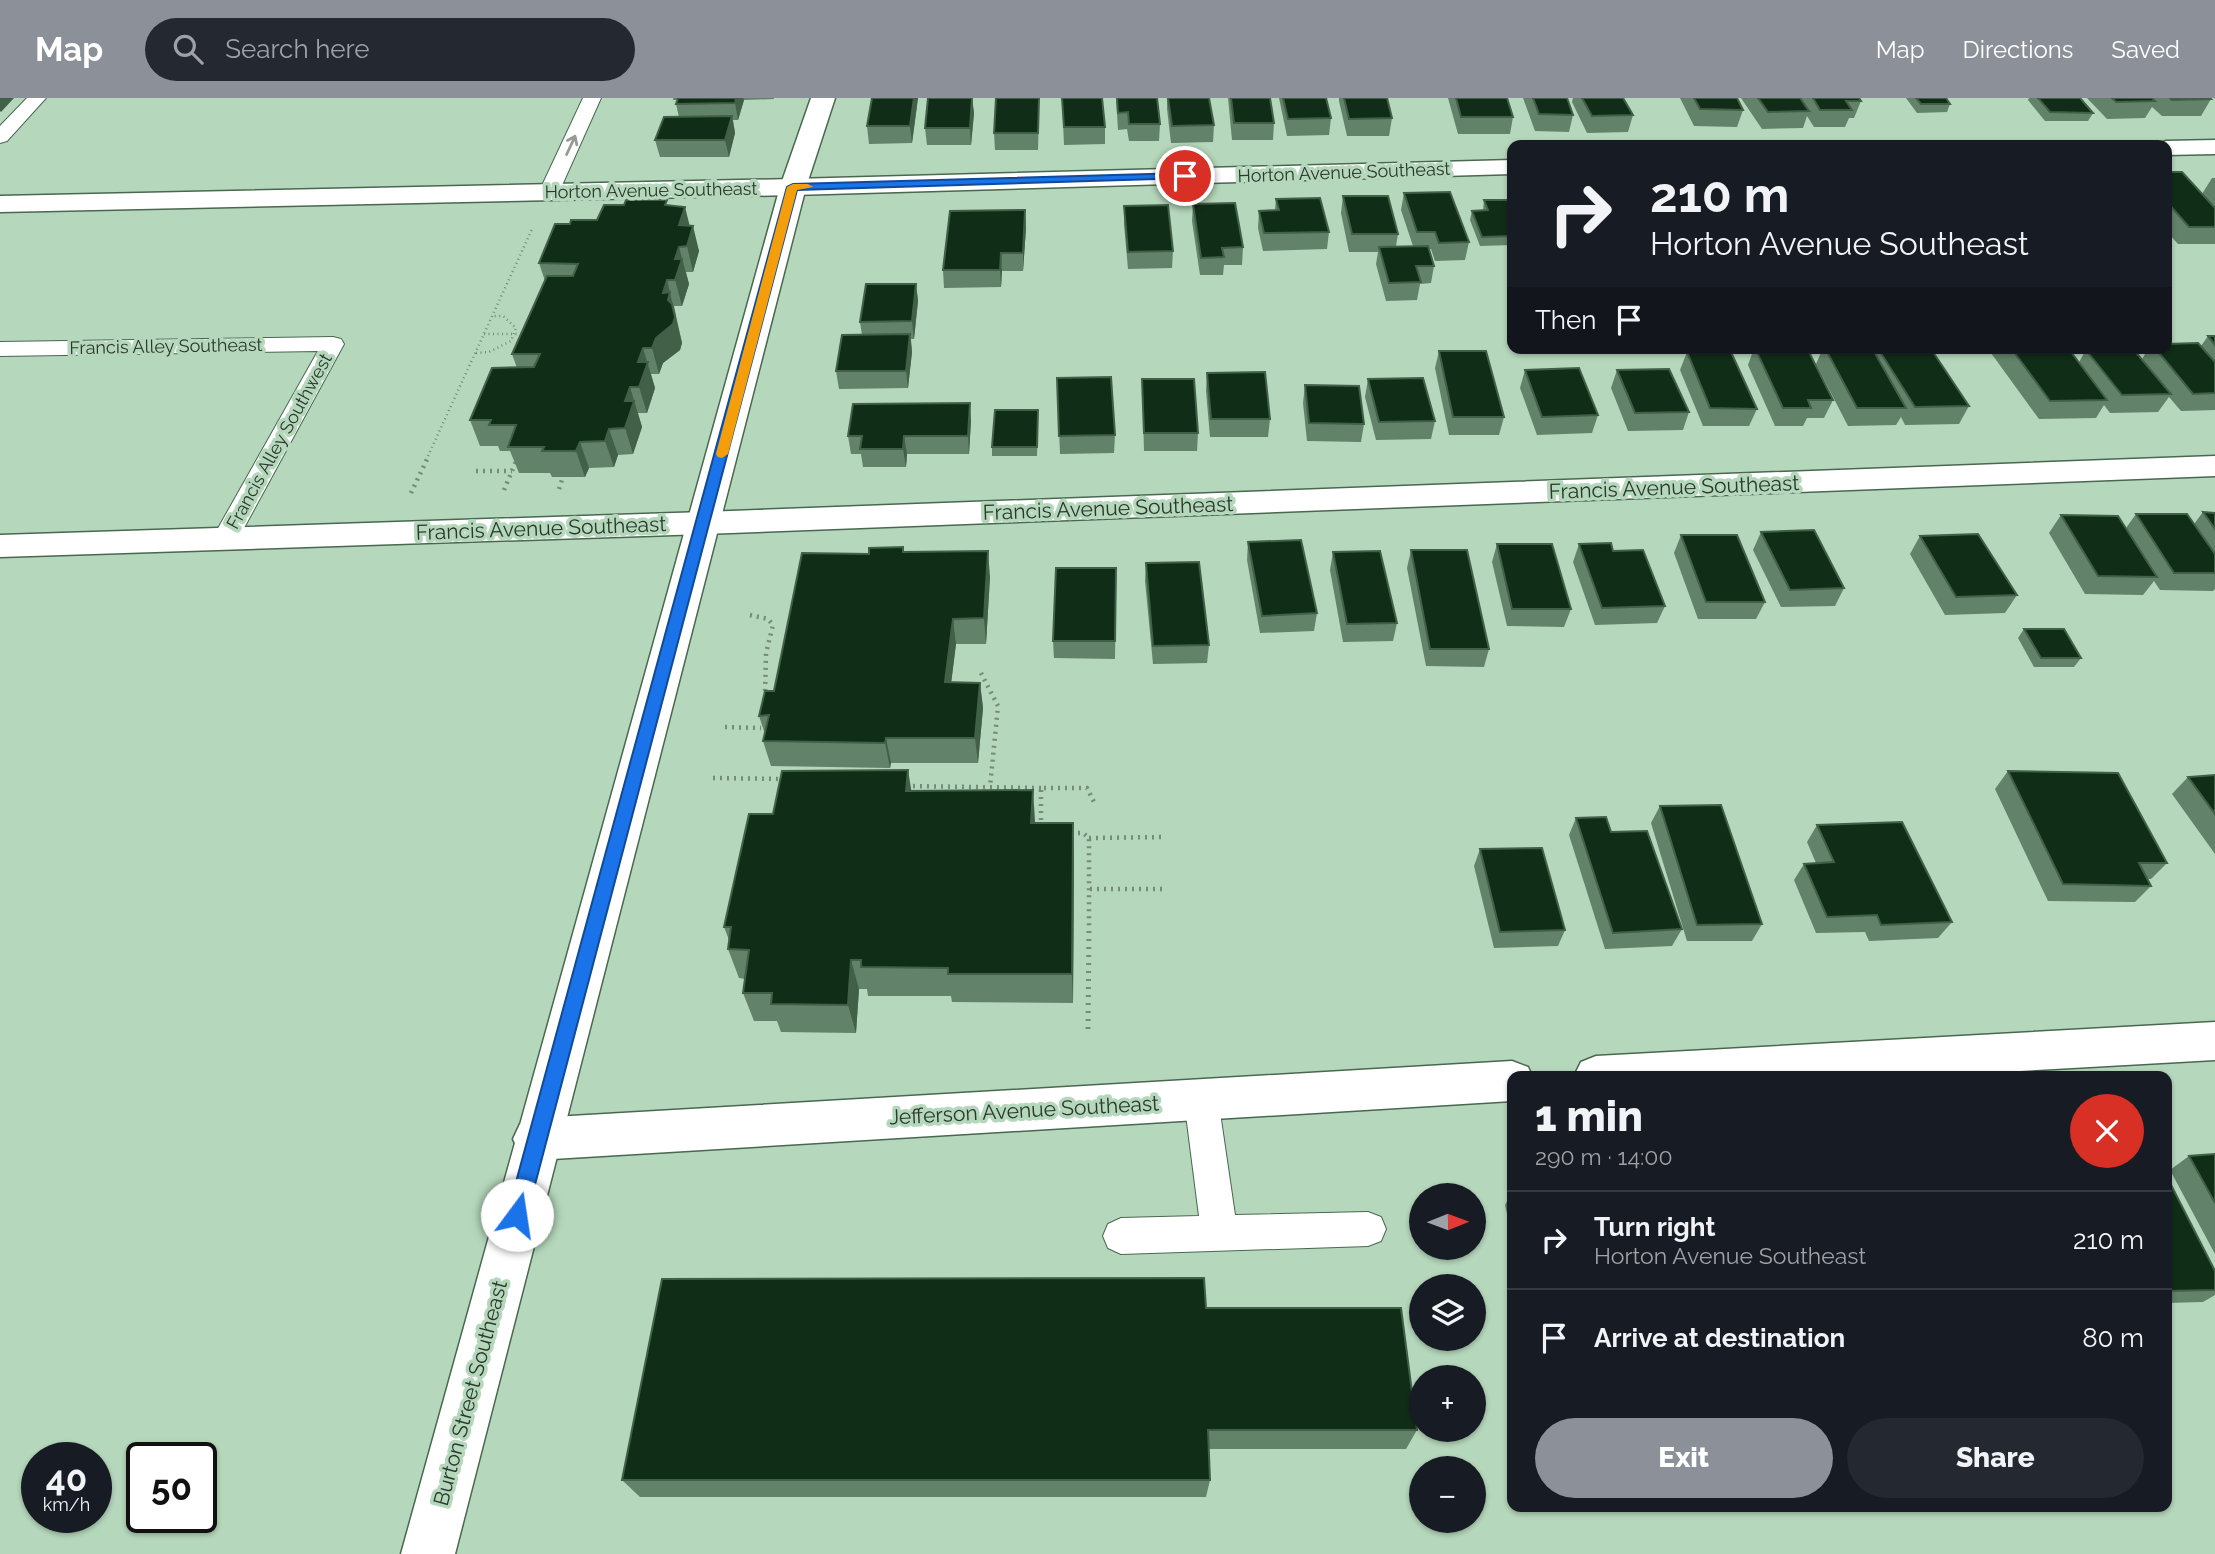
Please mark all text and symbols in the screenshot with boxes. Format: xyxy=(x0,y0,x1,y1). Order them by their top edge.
search box xyxy=(145,18,635,81)
text: Map xyxy=(35,30,103,69)
icon: search xyxy=(169,30,207,68)
text: Search here xyxy=(225,34,370,64)
text: Map xyxy=(1876,35,1925,64)
text: Directions xyxy=(1963,35,2073,64)
text: Saved xyxy=(2111,35,2180,64)
one-way arrow xyxy=(565,135,578,156)
pin xyxy=(1155,146,1215,206)
icon: arrive xyxy=(1166,157,1204,195)
street label: Horton Avenue Southeast xyxy=(1237,158,1451,186)
text: 210 m xyxy=(1650,166,1789,223)
icon: right xyxy=(1535,168,1626,259)
street label: Horton Avenue Southeast xyxy=(544,178,758,202)
text: Horton Avenue Southeast xyxy=(1650,225,2029,262)
icon: arrive xyxy=(1610,301,1648,339)
text: Then xyxy=(1535,305,1596,335)
street label: Francis Alley Southeast xyxy=(69,334,263,358)
street label: Francis Alley Southwest xyxy=(222,350,336,532)
street label: Francis Avenue Southeast xyxy=(1548,470,1800,504)
street label: Francis Avenue Southeast xyxy=(982,491,1234,525)
street label: Francis Avenue Southeast xyxy=(415,511,667,545)
street label: Jefferson Avenue Southeast xyxy=(888,1090,1160,1130)
text: 1 min xyxy=(1535,1092,1643,1141)
button: close xyxy=(2070,1094,2144,1168)
text: 290 m · 14:00 xyxy=(1535,1143,1673,1170)
position arrow xyxy=(480,1178,554,1252)
north arrow xyxy=(1409,1183,1486,1260)
map controls xyxy=(1409,1183,1486,1533)
text: Turn right xyxy=(1594,1212,1715,1242)
icon: right xyxy=(1535,1221,1573,1259)
text: 210 m xyxy=(2073,1225,2144,1255)
text: Horton Avenue Southeast xyxy=(1594,1242,1866,1269)
button: layers xyxy=(1409,1274,1486,1351)
street label: Burton Street Southeast xyxy=(428,1278,512,1508)
icon: arrive xyxy=(1535,1319,1573,1357)
text: Arrive at destination xyxy=(1594,1323,1845,1353)
text: 80 m xyxy=(2082,1323,2144,1353)
button: + xyxy=(1409,1365,1486,1442)
button: Exit xyxy=(1535,1418,1833,1498)
button: Share xyxy=(1847,1418,2144,1498)
speed limit sign: 50 xyxy=(126,1442,217,1533)
button: − xyxy=(1409,1456,1486,1533)
text: 40 xyxy=(46,1458,87,1499)
text: km/h xyxy=(43,1494,90,1515)

